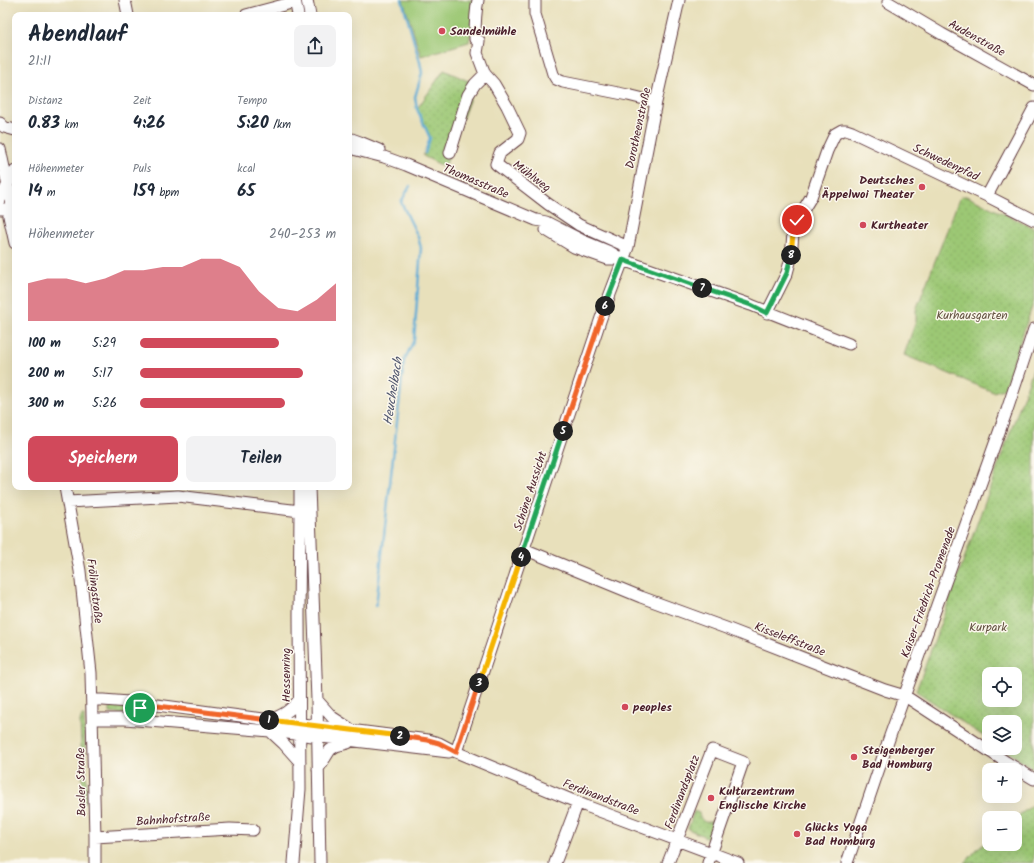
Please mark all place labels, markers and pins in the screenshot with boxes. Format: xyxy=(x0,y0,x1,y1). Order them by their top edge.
place label: Sandelmühle xyxy=(450,22,516,41)
marker: Sandelmühle xyxy=(437,26,447,36)
place label: Deutsches Äppelwoi Theater xyxy=(822,171,915,204)
marker: Deutsches Äppelwoi Theater xyxy=(917,182,927,192)
pin xyxy=(780,203,814,237)
place label: Kurtheater xyxy=(871,216,929,235)
marker: Kurtheater xyxy=(858,220,868,230)
pin: 8 xyxy=(781,245,801,265)
pin: 7 xyxy=(692,278,712,298)
pin: 6 xyxy=(595,296,615,316)
pin: 5 xyxy=(553,421,573,441)
pin: 4 xyxy=(511,547,531,567)
pin: 3 xyxy=(469,673,489,693)
pin xyxy=(123,691,157,725)
place label: peoples xyxy=(632,698,672,717)
marker: peoples xyxy=(620,702,630,712)
pin: 1 xyxy=(259,710,279,730)
pin: 2 xyxy=(390,726,410,746)
place label: Steigenberger Bad Homburg xyxy=(862,741,935,774)
marker: Steigenberger Bad Homburg xyxy=(849,752,859,762)
place label: Kulturzentrum Englische Kirche xyxy=(719,782,806,815)
marker: Kulturzentrum Englische Kirche xyxy=(706,793,716,803)
place label: Glücks Yoga Bad Homburg xyxy=(805,818,876,851)
marker: Glücks Yoga Bad Homburg xyxy=(792,829,802,839)

